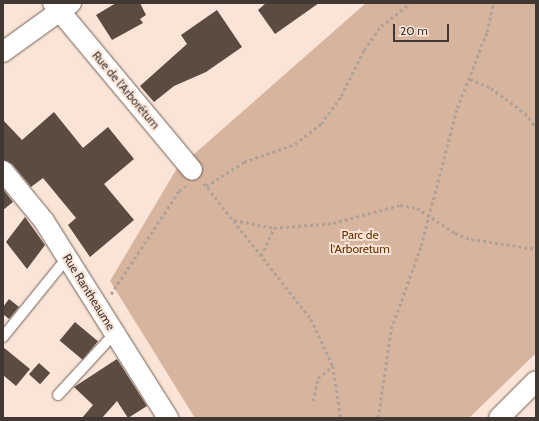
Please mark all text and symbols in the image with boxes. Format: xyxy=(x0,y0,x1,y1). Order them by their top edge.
scale bar xyxy=(395,16,451,42)
text: 20 m xyxy=(400,23,428,38)
street label: Rue de l'Arborétum xyxy=(89,48,163,132)
park label: Parc de l'Arboretum xyxy=(330,228,390,256)
street label: Rue Rantheaume xyxy=(60,251,118,333)

